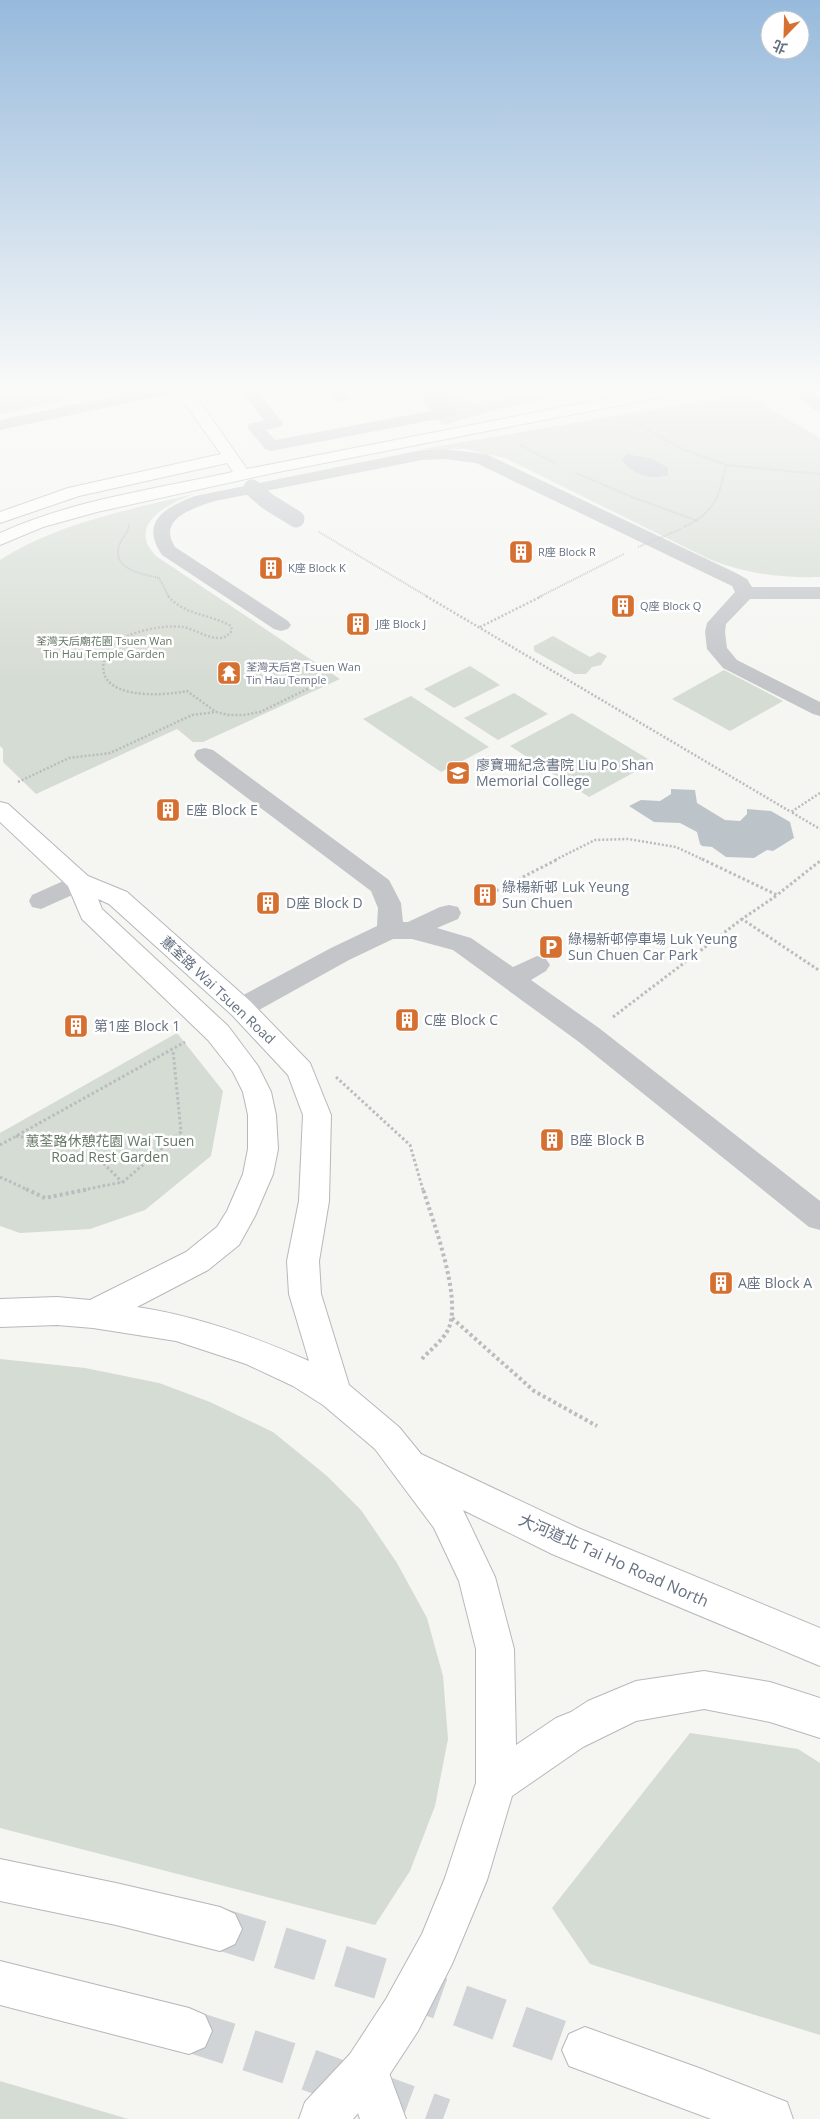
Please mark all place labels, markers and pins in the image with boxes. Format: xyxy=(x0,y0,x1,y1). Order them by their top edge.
building icon: R座 Block R xyxy=(508,539,534,565)
place label: R座 Block R xyxy=(538,544,596,559)
building icon: K座 Block K xyxy=(258,555,284,581)
place label: K座 Block K xyxy=(288,560,346,575)
building icon: Q座 Block Q xyxy=(610,593,636,619)
place label: Q座 Block Q xyxy=(640,598,701,613)
building icon: J座 Block J xyxy=(345,611,371,637)
place label: J座 Block J xyxy=(375,616,426,631)
place label: 荃灣天后宮 Tsuen Wan Tin Hau Temple xyxy=(246,659,361,687)
temple icon: 荃灣天后宮 Tsuen Wan Tin Hau Temple xyxy=(216,660,242,686)
place label: 廖寶珊紀念書院 Liu Po Shan Memorial College xyxy=(476,755,654,790)
school or university icon: 廖寶珊紀念書院 Liu Po Shan Memorial College xyxy=(445,760,471,786)
building icon: E座 Block E xyxy=(155,797,181,823)
place label: E座 Block E xyxy=(186,800,258,819)
place label: 綠楊新邨 Luk Yeung Sun Chuen xyxy=(502,877,629,912)
building icon: 綠楊新邨 Luk Yeung Sun Chuen xyxy=(472,882,498,908)
building icon: D座 Block D xyxy=(255,890,281,916)
place label: D座 Block D xyxy=(286,893,363,912)
place label: 綠楊新邨停車場 Luk Yeung Sun Chuen Car Park xyxy=(568,929,737,964)
parking icon: 綠楊新邨停車場 Luk Yeung Sun Chuen Car Park xyxy=(538,934,564,960)
building icon: C座 Block C xyxy=(394,1007,420,1033)
place label: C座 Block C xyxy=(424,1010,498,1029)
building icon: 第1座 Block 1 xyxy=(63,1013,89,1039)
place label: 第1座 Block 1 xyxy=(94,1016,180,1035)
building icon: B座 Block B xyxy=(539,1127,565,1153)
place label: B座 Block B xyxy=(570,1130,644,1149)
building icon: A座 Block A xyxy=(708,1270,734,1296)
place label: A座 Block A xyxy=(738,1273,812,1292)

